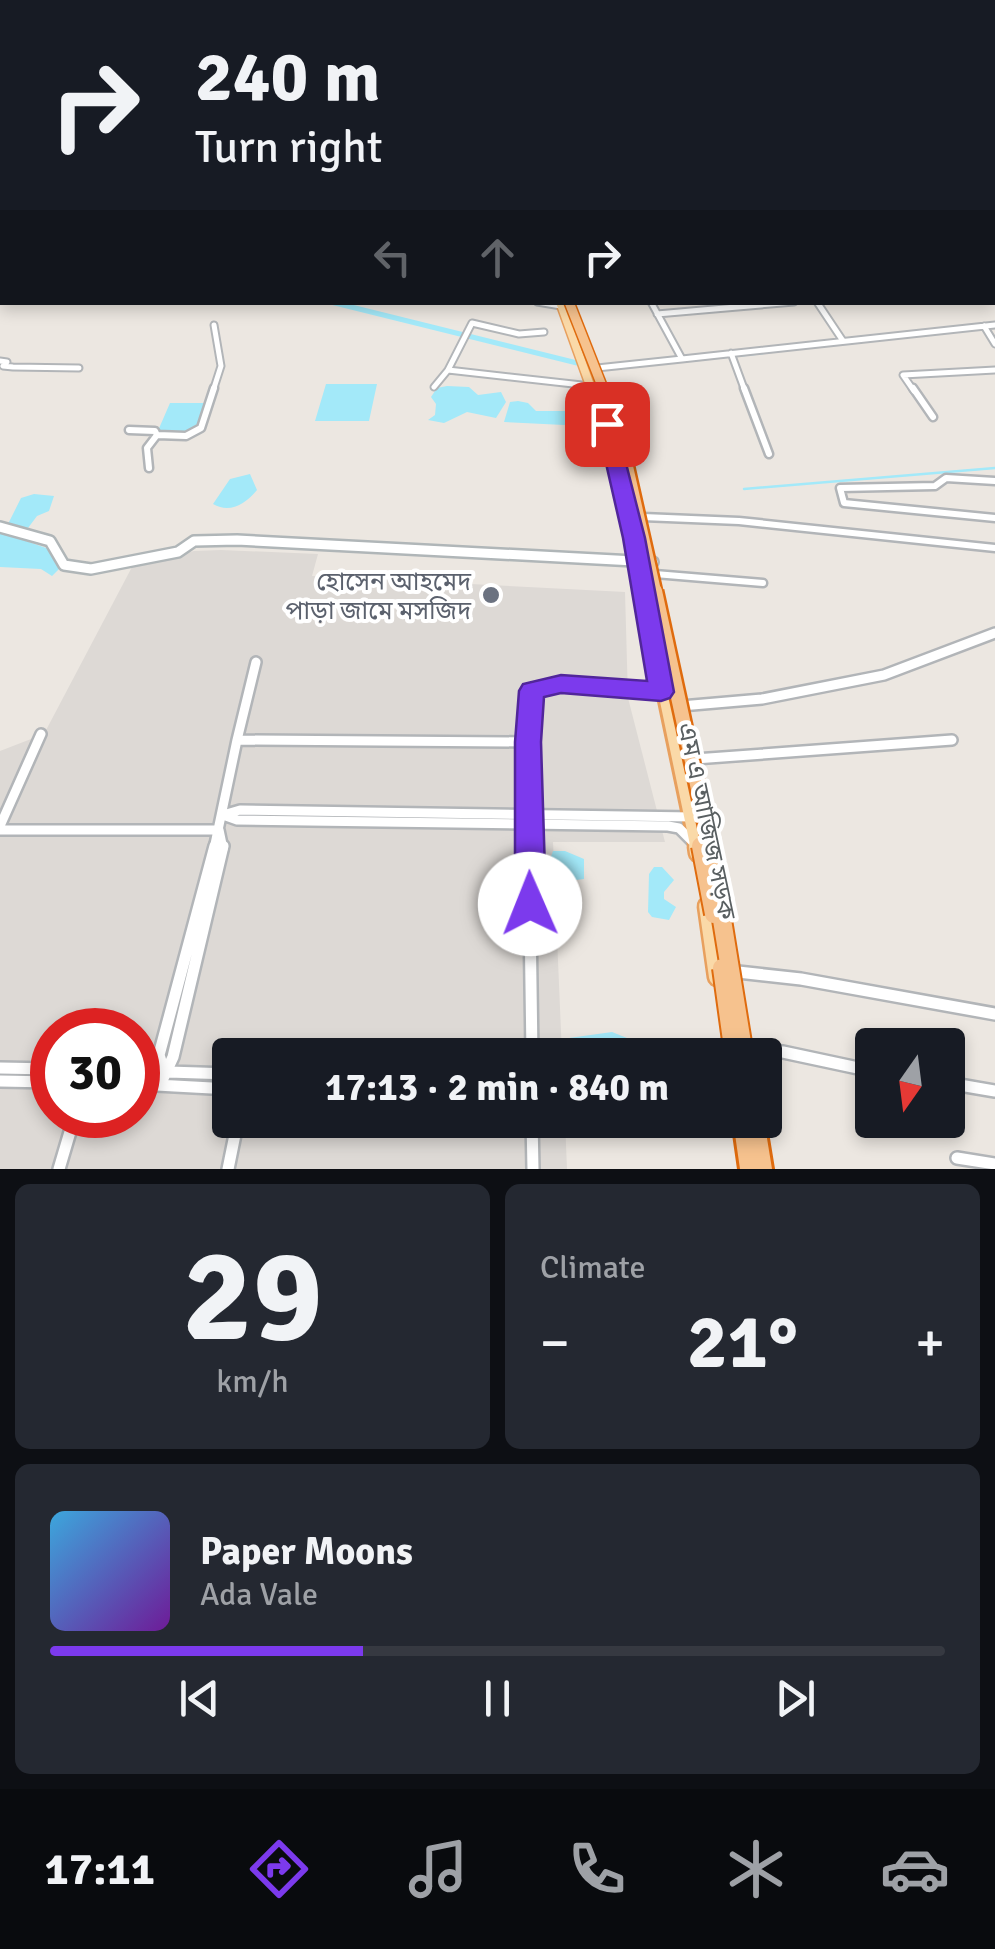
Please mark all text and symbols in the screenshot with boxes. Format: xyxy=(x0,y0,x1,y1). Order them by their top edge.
text: 240 m xyxy=(195,34,380,120)
icon: right xyxy=(30,40,160,170)
text: Turn right xyxy=(195,120,383,175)
icon: left xyxy=(365,230,420,285)
icon: ahead xyxy=(470,230,525,285)
icon: right xyxy=(575,230,630,285)
pin xyxy=(565,382,650,467)
icon: arrive xyxy=(580,397,635,452)
place label: হোসেন আহমেদ পাড়া জামে মসজিদ xyxy=(286,566,472,626)
marker: হোসেন আহমেদ পাড়া জামে মসজিদ xyxy=(480,584,502,606)
street label: এম এ আজিজ সড়ক xyxy=(671,720,743,923)
position arrow xyxy=(478,852,582,956)
speed limit sign: 30 xyxy=(30,1008,160,1138)
north arrow xyxy=(855,1028,965,1138)
map controls xyxy=(855,1028,965,1138)
text: 17:13 · 2 min · 840 m xyxy=(325,1064,669,1111)
text: 29 xyxy=(182,1217,323,1377)
text: Climate xyxy=(540,1248,646,1287)
text: 21° xyxy=(687,1296,798,1389)
text: − xyxy=(540,1309,570,1377)
text: + xyxy=(915,1309,945,1377)
text: km/h xyxy=(216,1362,289,1401)
text: Paper Moons xyxy=(200,1528,413,1575)
text: Ada Vale xyxy=(200,1575,318,1614)
icon: previous xyxy=(172,1671,227,1726)
icon: pause xyxy=(470,1671,525,1726)
icon: next xyxy=(768,1671,823,1726)
icon: directions xyxy=(244,1834,314,1904)
icon: music xyxy=(403,1834,473,1904)
icon: phone xyxy=(562,1834,632,1904)
icon: climate xyxy=(721,1834,791,1904)
icon: car xyxy=(880,1834,950,1904)
text: 17:11 xyxy=(45,1842,155,1897)

